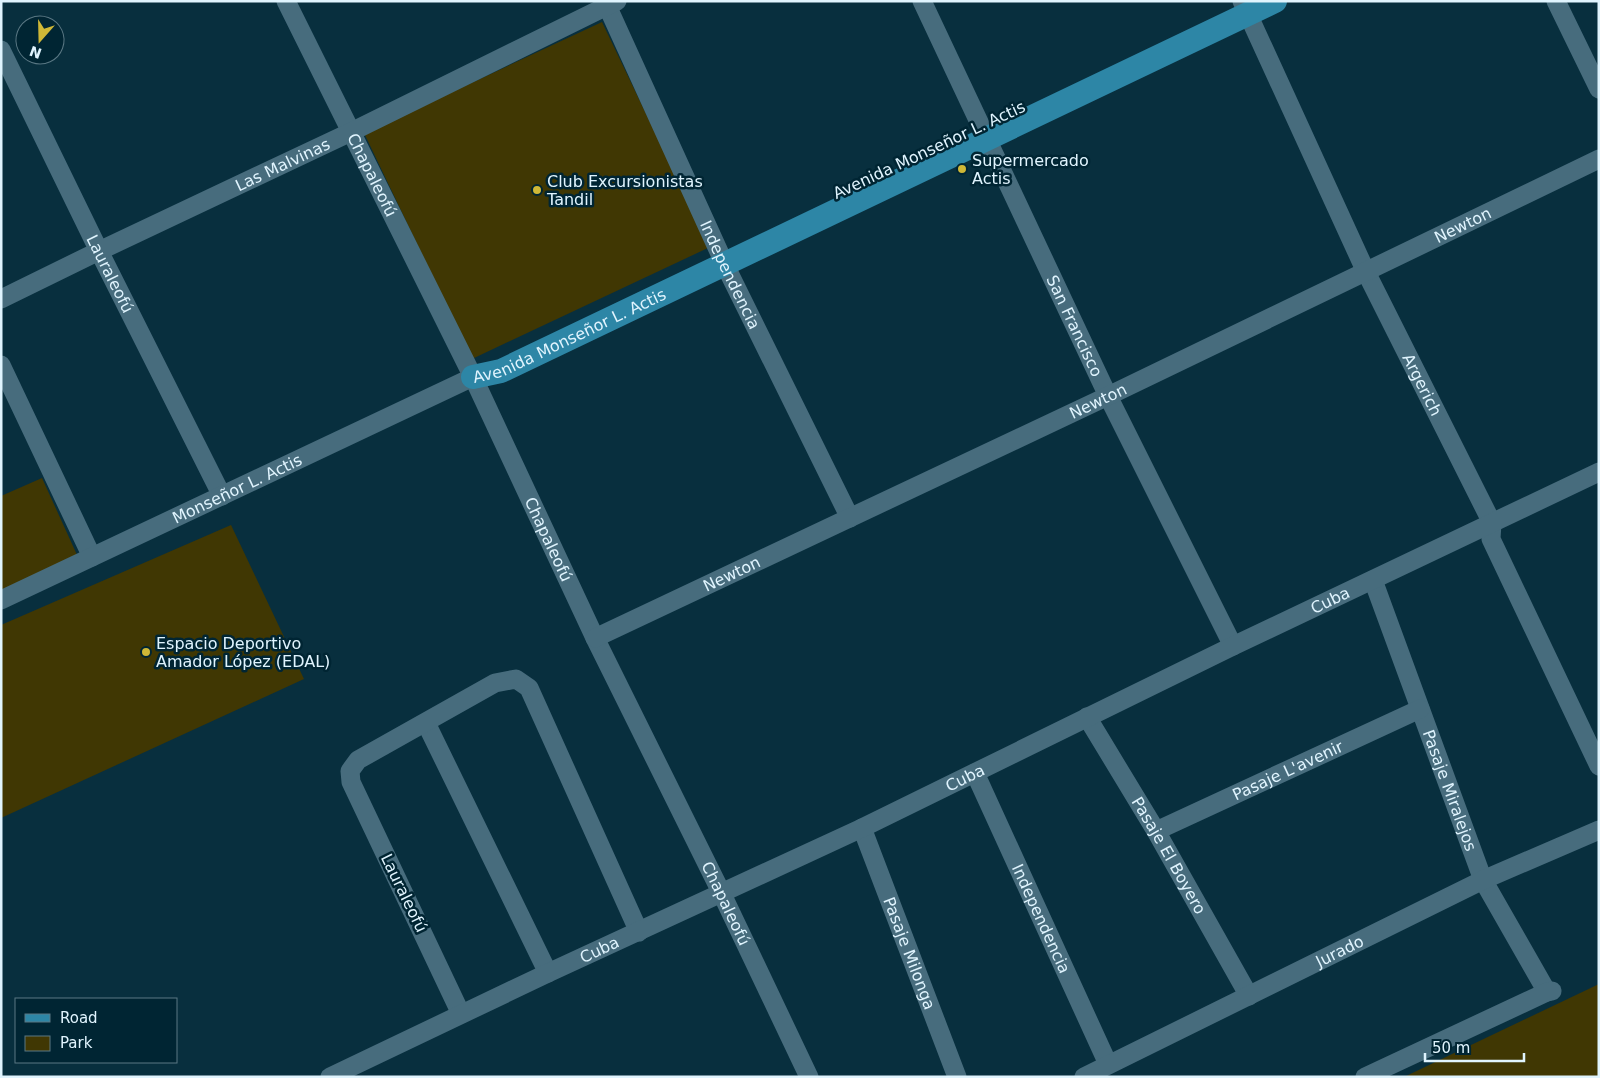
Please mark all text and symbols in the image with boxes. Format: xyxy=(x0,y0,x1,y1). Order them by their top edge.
north arrow xyxy=(15,15,65,65)
text: N xyxy=(27,43,44,62)
street label: Avenida Monseñor L. Actis xyxy=(830,97,1028,203)
street label: Chapaleofú xyxy=(344,130,401,220)
street label: Las Malvinas xyxy=(232,134,333,195)
place label: Supermercado Actis xyxy=(972,151,1089,188)
marker: Supermercado Actis xyxy=(956,163,968,175)
place label: Club Excursionistas Tandil xyxy=(546,172,703,209)
marker: Club Excursionistas Tandil xyxy=(531,184,543,196)
street label: Newton xyxy=(1431,203,1494,247)
street label: Independencia xyxy=(696,217,765,332)
street label: Lauraleofú xyxy=(83,231,138,316)
street label: San Francisco xyxy=(1043,272,1107,380)
street label: Avenida Monseñor L. Actis xyxy=(471,284,669,386)
street label: Argerich xyxy=(1399,350,1446,419)
street label: Newton xyxy=(1066,379,1130,422)
street label: Monseñor L. Actis xyxy=(169,450,305,527)
street label: Chapaleofú xyxy=(521,494,577,584)
street label: Newton xyxy=(700,552,763,595)
street label: Cuba xyxy=(1307,582,1353,617)
place label: Espacio Deportivo Amador López (EDAL) xyxy=(156,634,330,671)
marker: Espacio Deportivo Amador López (EDAL) xyxy=(140,646,152,658)
street label: Pasaje Miralejos xyxy=(1419,727,1481,854)
street label: Pasaje L'avenir xyxy=(1229,736,1346,804)
street label: Cuba xyxy=(942,760,988,795)
street label: Pasaje El Boyero xyxy=(1128,793,1210,917)
street label: Lauraleofú xyxy=(377,851,431,935)
street label: Chapaleofú xyxy=(698,858,754,948)
street label: Independencia xyxy=(1008,861,1075,976)
street label: Pasaje Milonga xyxy=(880,894,940,1012)
street label: Jurado xyxy=(1311,931,1367,971)
street label: Cuba xyxy=(577,932,622,967)
legend xyxy=(15,998,178,1063)
text: Road xyxy=(60,1009,98,1027)
scale bar xyxy=(1425,1030,1524,1062)
text: Park xyxy=(60,1034,93,1052)
text: 50 m xyxy=(1432,1039,1470,1057)

